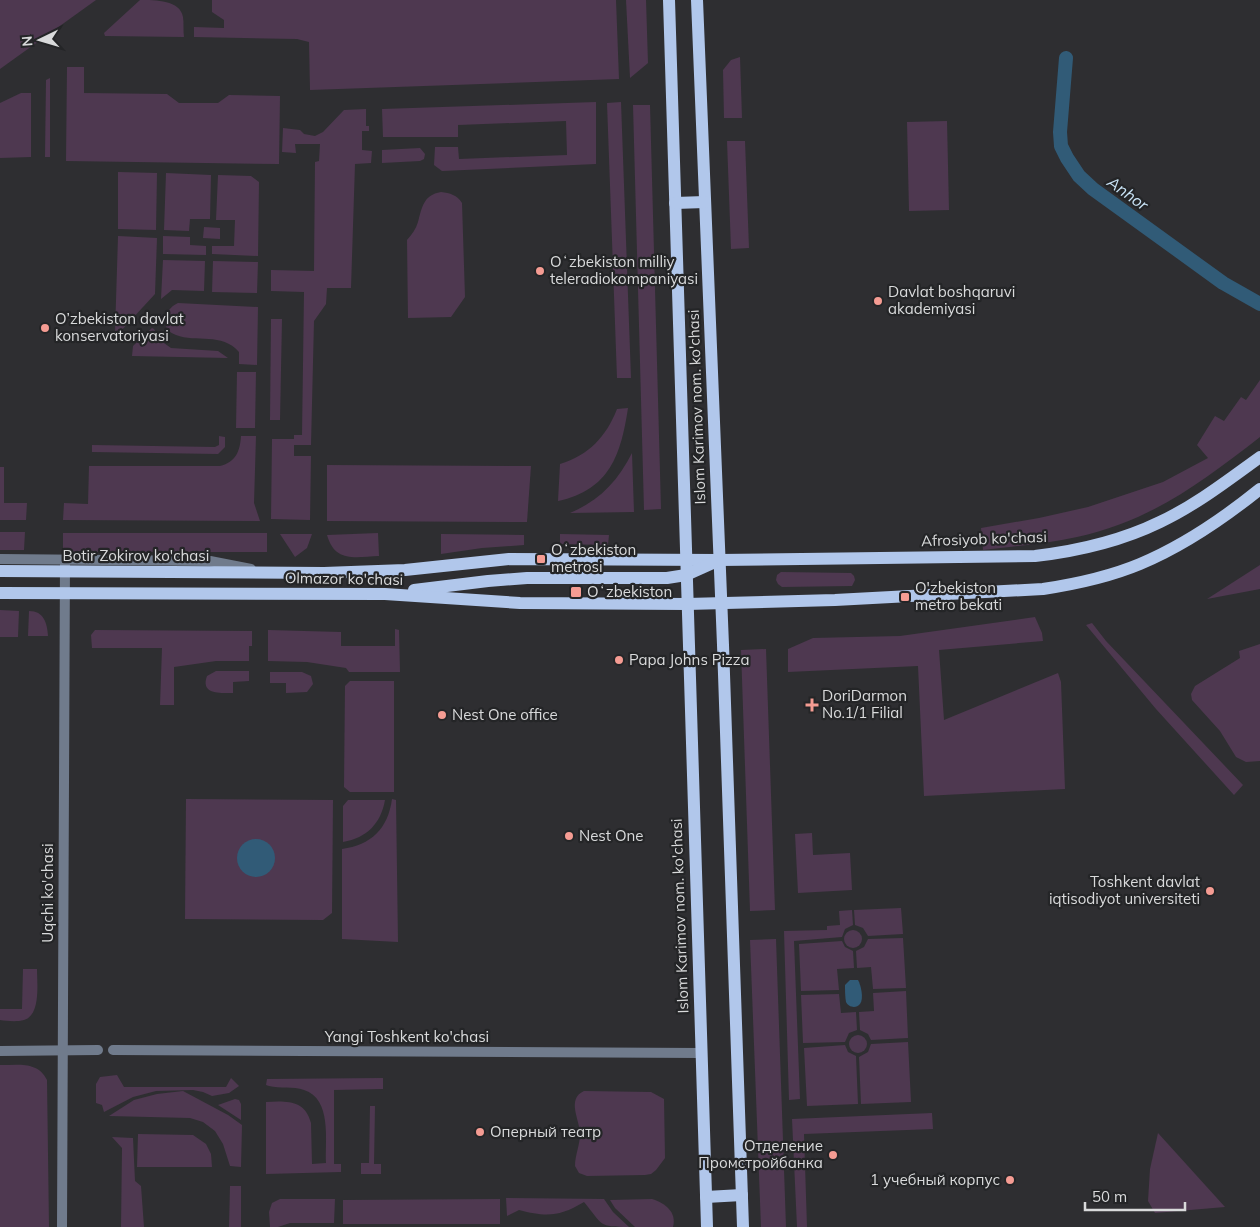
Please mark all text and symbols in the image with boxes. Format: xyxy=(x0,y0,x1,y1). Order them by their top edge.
north arrow xyxy=(15,15,65,65)
text: N xyxy=(18,35,36,47)
water label: Anhor xyxy=(1103,171,1153,215)
place label: Oʻzbekiston milliy teleradiokompaniyasi xyxy=(550,252,698,288)
marker: Oʻzbekiston milliy teleradiokompaniyasi xyxy=(534,265,546,277)
place label: Davlat boshqaruvi akademiyasi xyxy=(888,282,1015,318)
marker: Davlat boshqaruvi akademiyasi xyxy=(872,295,884,307)
place label: O’zbekiston davlat konservatoriyasi xyxy=(55,309,184,345)
street label: Islom Karimov nom. ko'chasi xyxy=(684,309,709,505)
marker: O’zbekiston davlat konservatoriyasi xyxy=(39,322,51,334)
street label: Afrosiyob ko'chasi xyxy=(921,527,1047,550)
place label: Oʻzbekiston metrosi xyxy=(551,540,636,576)
street label: Botir Zokirov ko'chasi xyxy=(63,546,209,565)
marker: Oʻzbekiston metrosi xyxy=(535,553,547,565)
street label: Olmazor ko'chasi xyxy=(285,568,403,589)
place label: O'zbekiston metro bekati xyxy=(915,578,1002,614)
place label: Oʻzbekiston xyxy=(587,582,672,601)
marker: Oʻzbekiston xyxy=(569,585,583,599)
marker: O'zbekiston metro bekati xyxy=(899,591,911,603)
place label: Papa Johns Pizza xyxy=(629,650,750,669)
marker: Papa Johns Pizza xyxy=(613,654,625,666)
place label: DoriDarmon No.1/1 Filial xyxy=(822,686,907,722)
marker: DoriDarmon No.1/1 Filial xyxy=(806,699,818,711)
place label: Nest One office xyxy=(452,705,558,724)
marker: Nest One office xyxy=(436,709,448,721)
street label: Islom Karimov nom. ko'chasi xyxy=(667,818,692,1014)
place label: Nest One xyxy=(579,826,643,845)
marker: Nest One xyxy=(563,830,575,842)
street label: Uqchi ko'chasi xyxy=(38,843,57,943)
place label: Toshkent davlat iqtisodiyot universiteti xyxy=(1049,872,1200,908)
marker: Toshkent davlat iqtisodiyot universiteti xyxy=(1204,885,1216,897)
street label: Yangi Toshkent ko'chasi xyxy=(324,1027,489,1046)
place label: Оперный театр xyxy=(490,1122,601,1141)
marker: Оперный театр xyxy=(474,1126,486,1138)
place label: Отделение Промстройбанка xyxy=(698,1136,823,1172)
marker: Отделение Промстройбанка xyxy=(827,1149,839,1161)
place label: 1 учебный корпус xyxy=(870,1170,1000,1189)
marker: 1 учебный корпус xyxy=(1004,1174,1016,1186)
scale bar xyxy=(1085,1180,1185,1212)
text: 50 m xyxy=(1092,1187,1127,1206)

